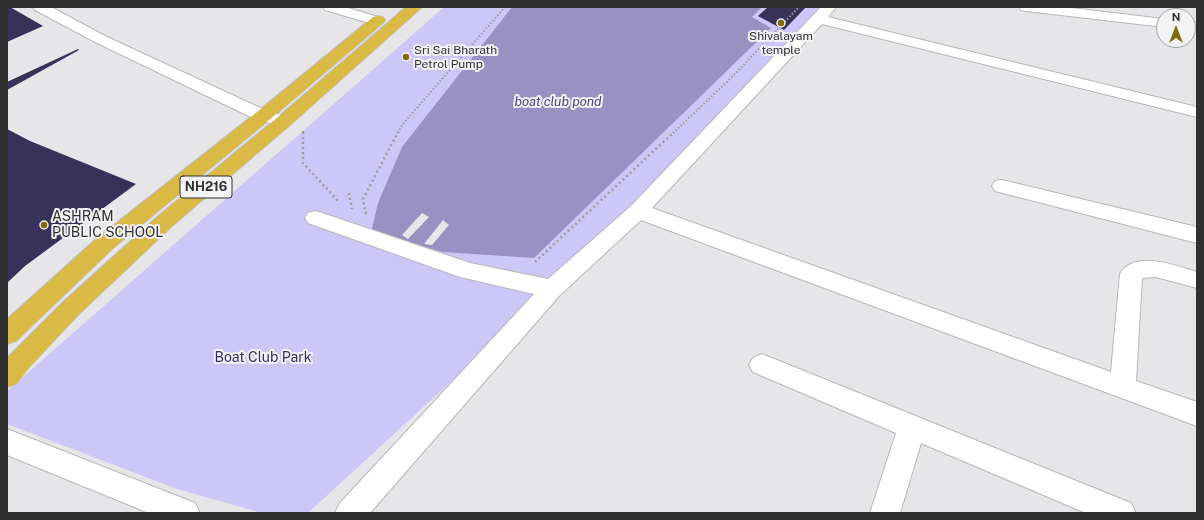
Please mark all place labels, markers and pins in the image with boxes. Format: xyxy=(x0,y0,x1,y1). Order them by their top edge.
marker: Shivalayam temple xyxy=(776,18,786,28)
place label: Shivalayam temple xyxy=(749,29,813,57)
place label: Sri Sai Bharath Petrol Pump xyxy=(414,43,497,71)
marker: Sri Sai Bharath Petrol Pump xyxy=(401,52,411,62)
place label: ASHRAM PUBLIC SCHOOL xyxy=(52,209,163,242)
marker: ASHRAM PUBLIC SCHOOL xyxy=(39,220,49,230)

